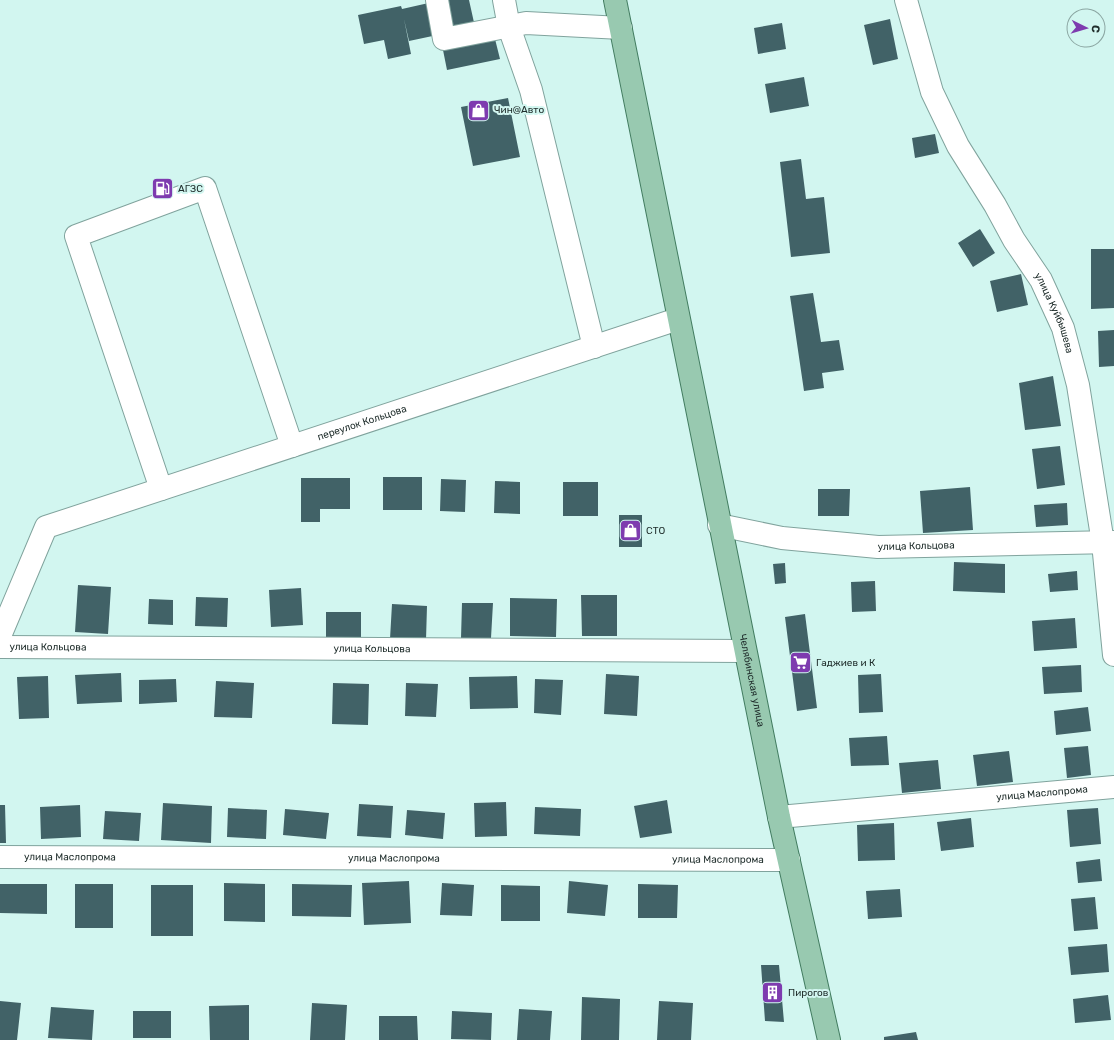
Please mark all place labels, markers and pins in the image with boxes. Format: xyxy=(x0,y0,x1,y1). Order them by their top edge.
shop icon: Чин@Авто xyxy=(465,97,491,123)
place label: Чин@Авто xyxy=(494,104,544,116)
fuel station icon: АГЗС xyxy=(150,176,176,202)
place label: АГЗС xyxy=(178,183,203,195)
shop icon: СТО xyxy=(617,518,643,544)
place label: СТО xyxy=(646,525,665,537)
supermarket icon: Гаджиев и К xyxy=(788,650,814,676)
place label: Гаджиев и К xyxy=(816,657,876,669)
building icon: Пирогов xyxy=(759,980,785,1006)
place label: Пирогов xyxy=(788,987,829,999)

